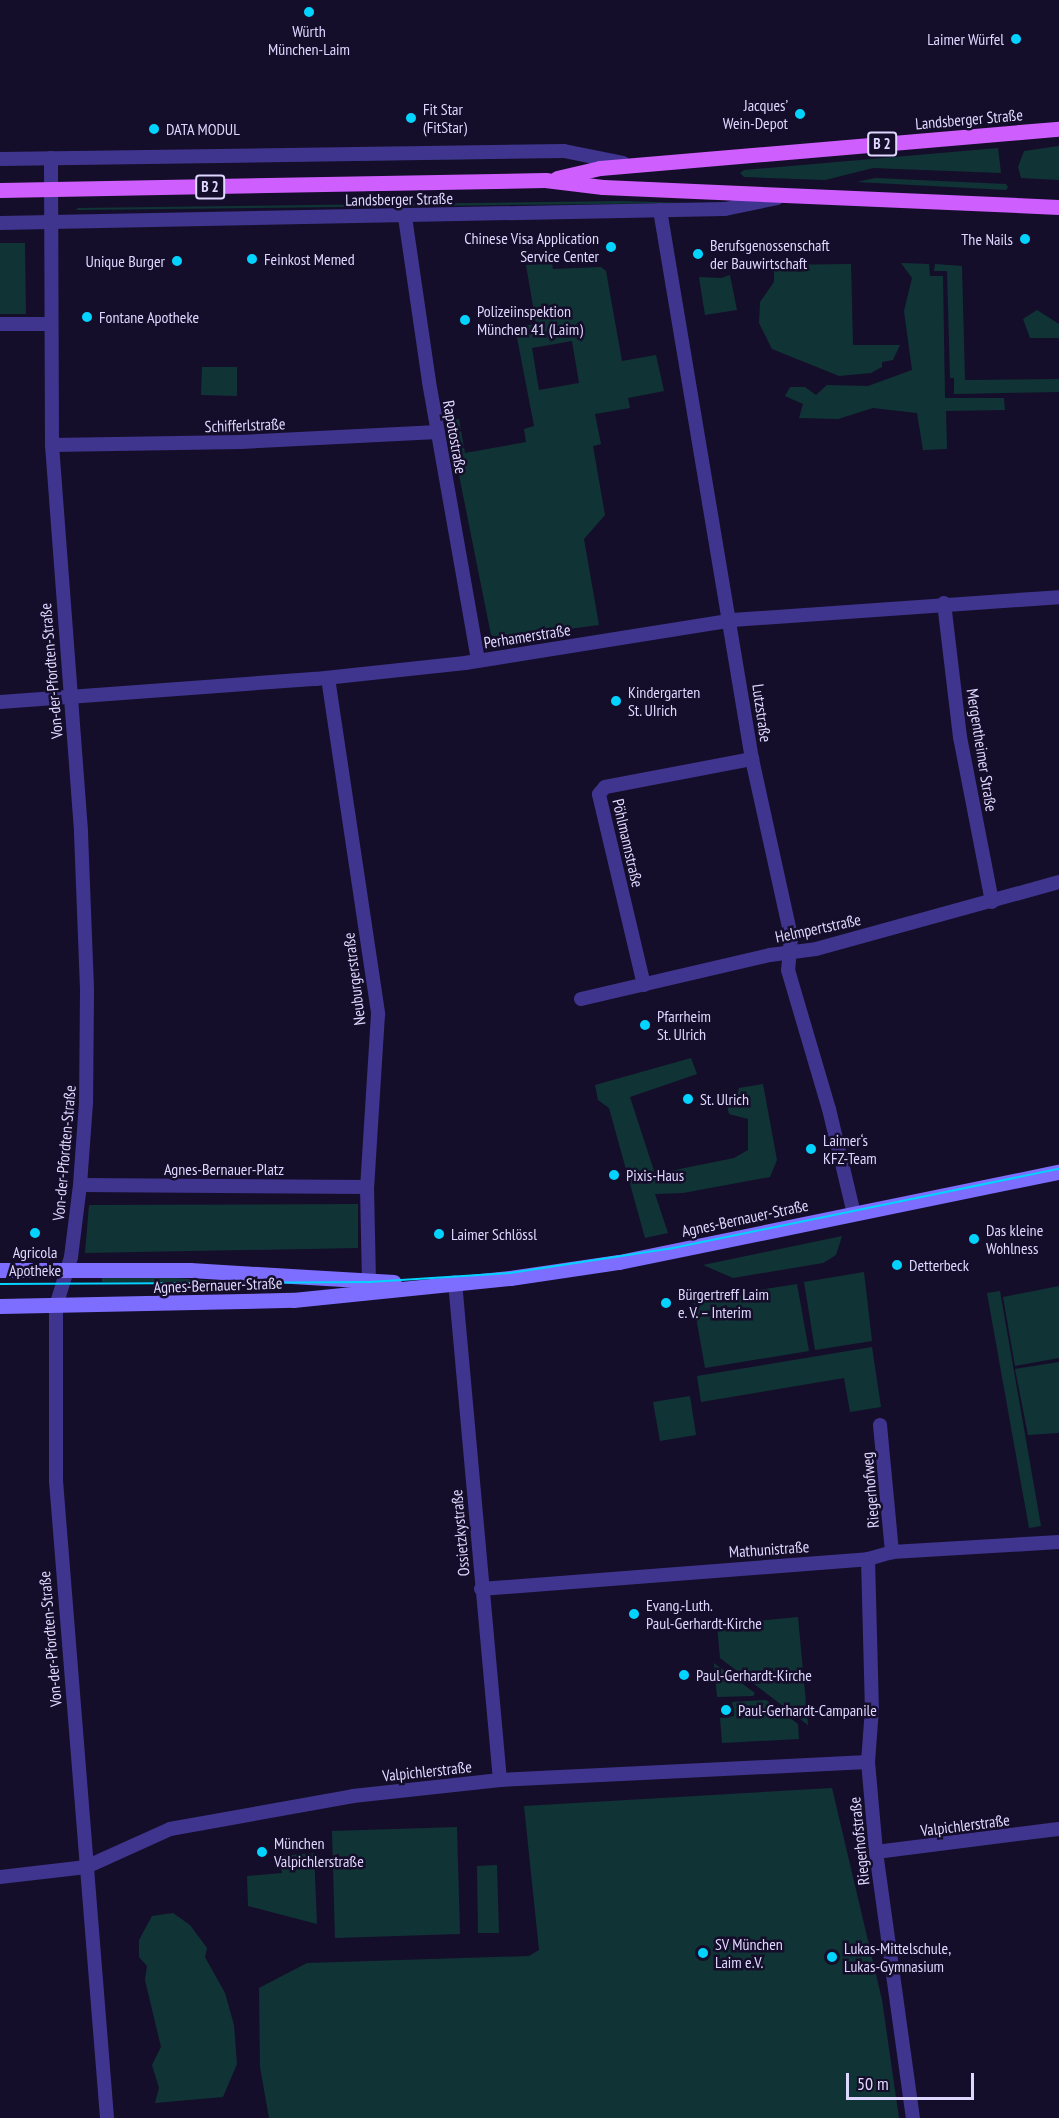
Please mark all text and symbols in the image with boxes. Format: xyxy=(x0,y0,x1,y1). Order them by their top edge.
marker: Würth München-Laim xyxy=(302,5,316,19)
place label: Würth München-Laim xyxy=(268,21,350,59)
place label: Laimer Würfel xyxy=(927,29,1004,49)
marker: Laimer Würfel xyxy=(1009,32,1023,46)
place label: Jacques’ Wein-Depot xyxy=(723,95,788,133)
place label: Fit Star (FitStar) xyxy=(423,99,467,137)
street label: Landsberger Straße xyxy=(914,105,1024,133)
marker: Jacques’ Wein-Depot xyxy=(793,107,807,121)
marker: Fit Star (FitStar) xyxy=(404,111,418,125)
place label: DATA MODUL xyxy=(166,119,240,139)
marker: DATA MODUL xyxy=(147,122,161,136)
road number: B 2 xyxy=(867,132,897,156)
road number: B 2 xyxy=(195,175,225,199)
street label: Landsberger Straße xyxy=(345,188,453,210)
place label: Chinese Visa Application Service Center xyxy=(463,228,599,266)
place label: The Nails xyxy=(961,229,1013,249)
marker: The Nails xyxy=(1018,232,1032,246)
place label: Berufsgenossenschaft der Bauwirtschaft xyxy=(710,235,830,273)
marker: Chinese Visa Application Service Center xyxy=(604,240,618,254)
marker: Berufsgenossenschaft der Bauwirtschaft xyxy=(691,247,705,261)
place label: Feinkost Memed xyxy=(264,249,355,269)
place label: Unique Burger xyxy=(86,251,165,271)
marker: Feinkost Memed xyxy=(245,252,259,266)
marker: Unique Burger xyxy=(170,254,184,268)
place label: Polizeiinspektion München 41 (Laim) xyxy=(477,301,583,339)
place label: Fontane Apotheke xyxy=(99,307,200,327)
marker: Fontane Apotheke xyxy=(80,310,94,324)
marker: Polizeiinspektion München 41 (Laim) xyxy=(458,313,472,327)
street label: Rapotostraße xyxy=(439,399,471,475)
street label: Schifferlstraße xyxy=(204,414,286,436)
street label: Von-der-Pfordten-Straße xyxy=(36,602,66,740)
street label: Perhamerstraße xyxy=(482,620,572,652)
place label: Kindergarten St. UIrich xyxy=(628,682,700,720)
street label: Lutzstraße xyxy=(748,683,776,743)
street label: Mergentheimer Straße xyxy=(963,687,1001,813)
marker: Kindergarten St. UIrich xyxy=(609,694,623,708)
street label: Pöhlmannstraße xyxy=(608,797,648,889)
street label: Helmpertstraße xyxy=(773,910,863,946)
street label: Neuburgerstraße xyxy=(339,932,369,1026)
place label: Pfarrheim St. Ulrich xyxy=(657,1006,711,1044)
marker: Pfarrheim St. Ulrich xyxy=(638,1018,652,1032)
street label: Von-der-Pfordten-Straße xyxy=(49,1084,79,1222)
place label: St. Ulrich xyxy=(700,1089,750,1109)
marker: St. Ulrich xyxy=(681,1092,695,1106)
place label: Laimer‘s KFZ-Team xyxy=(823,1130,877,1168)
marker: Laimer‘s KFZ-Team xyxy=(804,1142,818,1156)
street label: Agnes-Bernauer-Platz xyxy=(164,1159,284,1179)
place label: Pixis-Haus xyxy=(626,1165,684,1185)
marker: Pixis-Haus xyxy=(607,1168,621,1182)
street label: Agnes-Bernauer-Straße xyxy=(680,1195,810,1241)
place label: Das kleine Wohlness xyxy=(986,1220,1043,1258)
place label: Laimer Schlössl xyxy=(451,1224,537,1244)
marker: Agricola Apotheke xyxy=(28,1226,42,1240)
marker: Laimer Schlössl xyxy=(432,1227,446,1241)
marker: Das kleine Wohlness xyxy=(967,1232,981,1246)
place label: Agricola Apotheke xyxy=(9,1242,61,1280)
place label: Detterbeck xyxy=(909,1255,969,1275)
marker: Detterbeck xyxy=(890,1258,904,1272)
street label: Agnes-Bernauer-Straße xyxy=(153,1273,283,1297)
place label: Bürgertreff Laim e. V. – Interim xyxy=(678,1284,769,1322)
marker: Bürgertreff Laim e. V. – Interim xyxy=(659,1296,673,1310)
street label: Riegerhofweg xyxy=(857,1451,883,1529)
street label: Ossietzkystraße xyxy=(447,1489,473,1577)
street label: Mathunistraße xyxy=(728,1537,810,1561)
street label: Von-der-Pfordten-Straße xyxy=(35,1570,65,1708)
place label: Evang.-Luth. Paul-Gerhardt-Kirche xyxy=(646,1595,762,1633)
marker: Evang.-Luth. Paul-Gerhardt-Kirche xyxy=(627,1607,641,1621)
place label: Paul-Gerhardt-Kirche xyxy=(696,1665,812,1685)
marker: Paul-Gerhardt-Kirche xyxy=(677,1668,691,1682)
place label: Paul-Gerhardt-Campanile xyxy=(738,1700,877,1720)
marker: Paul-Gerhardt-Campanile xyxy=(719,1703,733,1717)
street label: Valpichlerstraße xyxy=(381,1757,473,1785)
street label: Riegerhofstraße xyxy=(845,1796,873,1886)
street label: Valpichlerstraße xyxy=(919,1810,1011,1840)
place label: München Valpichlerstraße xyxy=(274,1833,364,1871)
marker: München Valpichlerstraße xyxy=(255,1845,269,1859)
place label: SV München Laim e.V. xyxy=(715,1934,783,1972)
place label: Lukas-Mittelschule, Lukas-Gymnasium xyxy=(844,1938,951,1976)
marker: SV München Laim e.V. xyxy=(696,1946,710,1960)
marker: Lukas-Mittelschule, Lukas-Gymnasium xyxy=(825,1950,839,1964)
scale bar xyxy=(849,2061,976,2099)
text: 50 m xyxy=(857,2072,889,2095)

